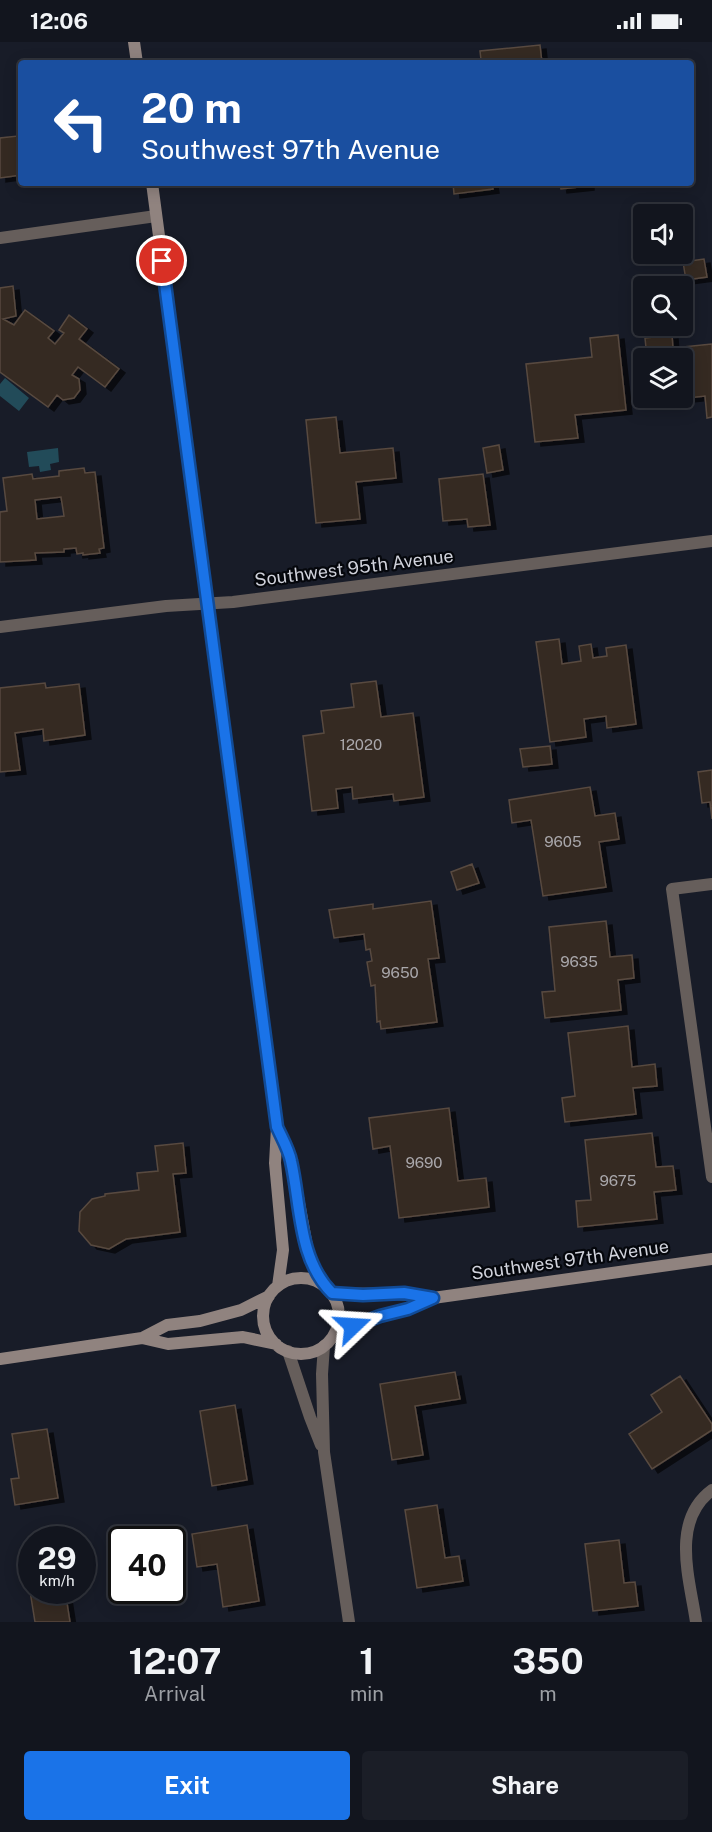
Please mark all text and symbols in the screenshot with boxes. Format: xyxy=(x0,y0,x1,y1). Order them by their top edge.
text: 12:06 xyxy=(30,8,88,34)
text: 20 m xyxy=(141,83,242,132)
icon: left xyxy=(42,84,120,162)
text: Southwest 97th Avenue xyxy=(141,133,440,165)
map controls xyxy=(633,204,693,408)
button: sound xyxy=(633,204,693,264)
pin xyxy=(136,235,187,286)
icon: arrive xyxy=(145,244,178,277)
button: search xyxy=(633,276,693,336)
button: layers xyxy=(633,348,693,408)
street label: Southwest 95th Avenue xyxy=(253,545,455,590)
house number: 12020 xyxy=(340,736,382,753)
house number: 9605 xyxy=(544,833,582,850)
house number: 9635 xyxy=(560,953,598,970)
house number: 9650 xyxy=(381,964,419,981)
house number: 9690 xyxy=(406,1154,442,1171)
house number: 9675 xyxy=(600,1172,636,1189)
street label: Southwest 97th Avenue xyxy=(470,1235,670,1284)
position arrow xyxy=(321,1294,385,1358)
speed limit sign: 40 xyxy=(108,1526,186,1604)
text: 29 xyxy=(38,1540,76,1576)
text: km/h xyxy=(39,1572,75,1589)
text: 12:07 xyxy=(128,1640,222,1682)
text: 1 xyxy=(359,1640,375,1682)
text: 350 xyxy=(512,1640,584,1682)
text: Arrival xyxy=(144,1682,206,1706)
text: min xyxy=(350,1682,384,1706)
text: m xyxy=(539,1682,557,1706)
button: Exit xyxy=(24,1751,350,1820)
button: Share xyxy=(362,1751,688,1820)

